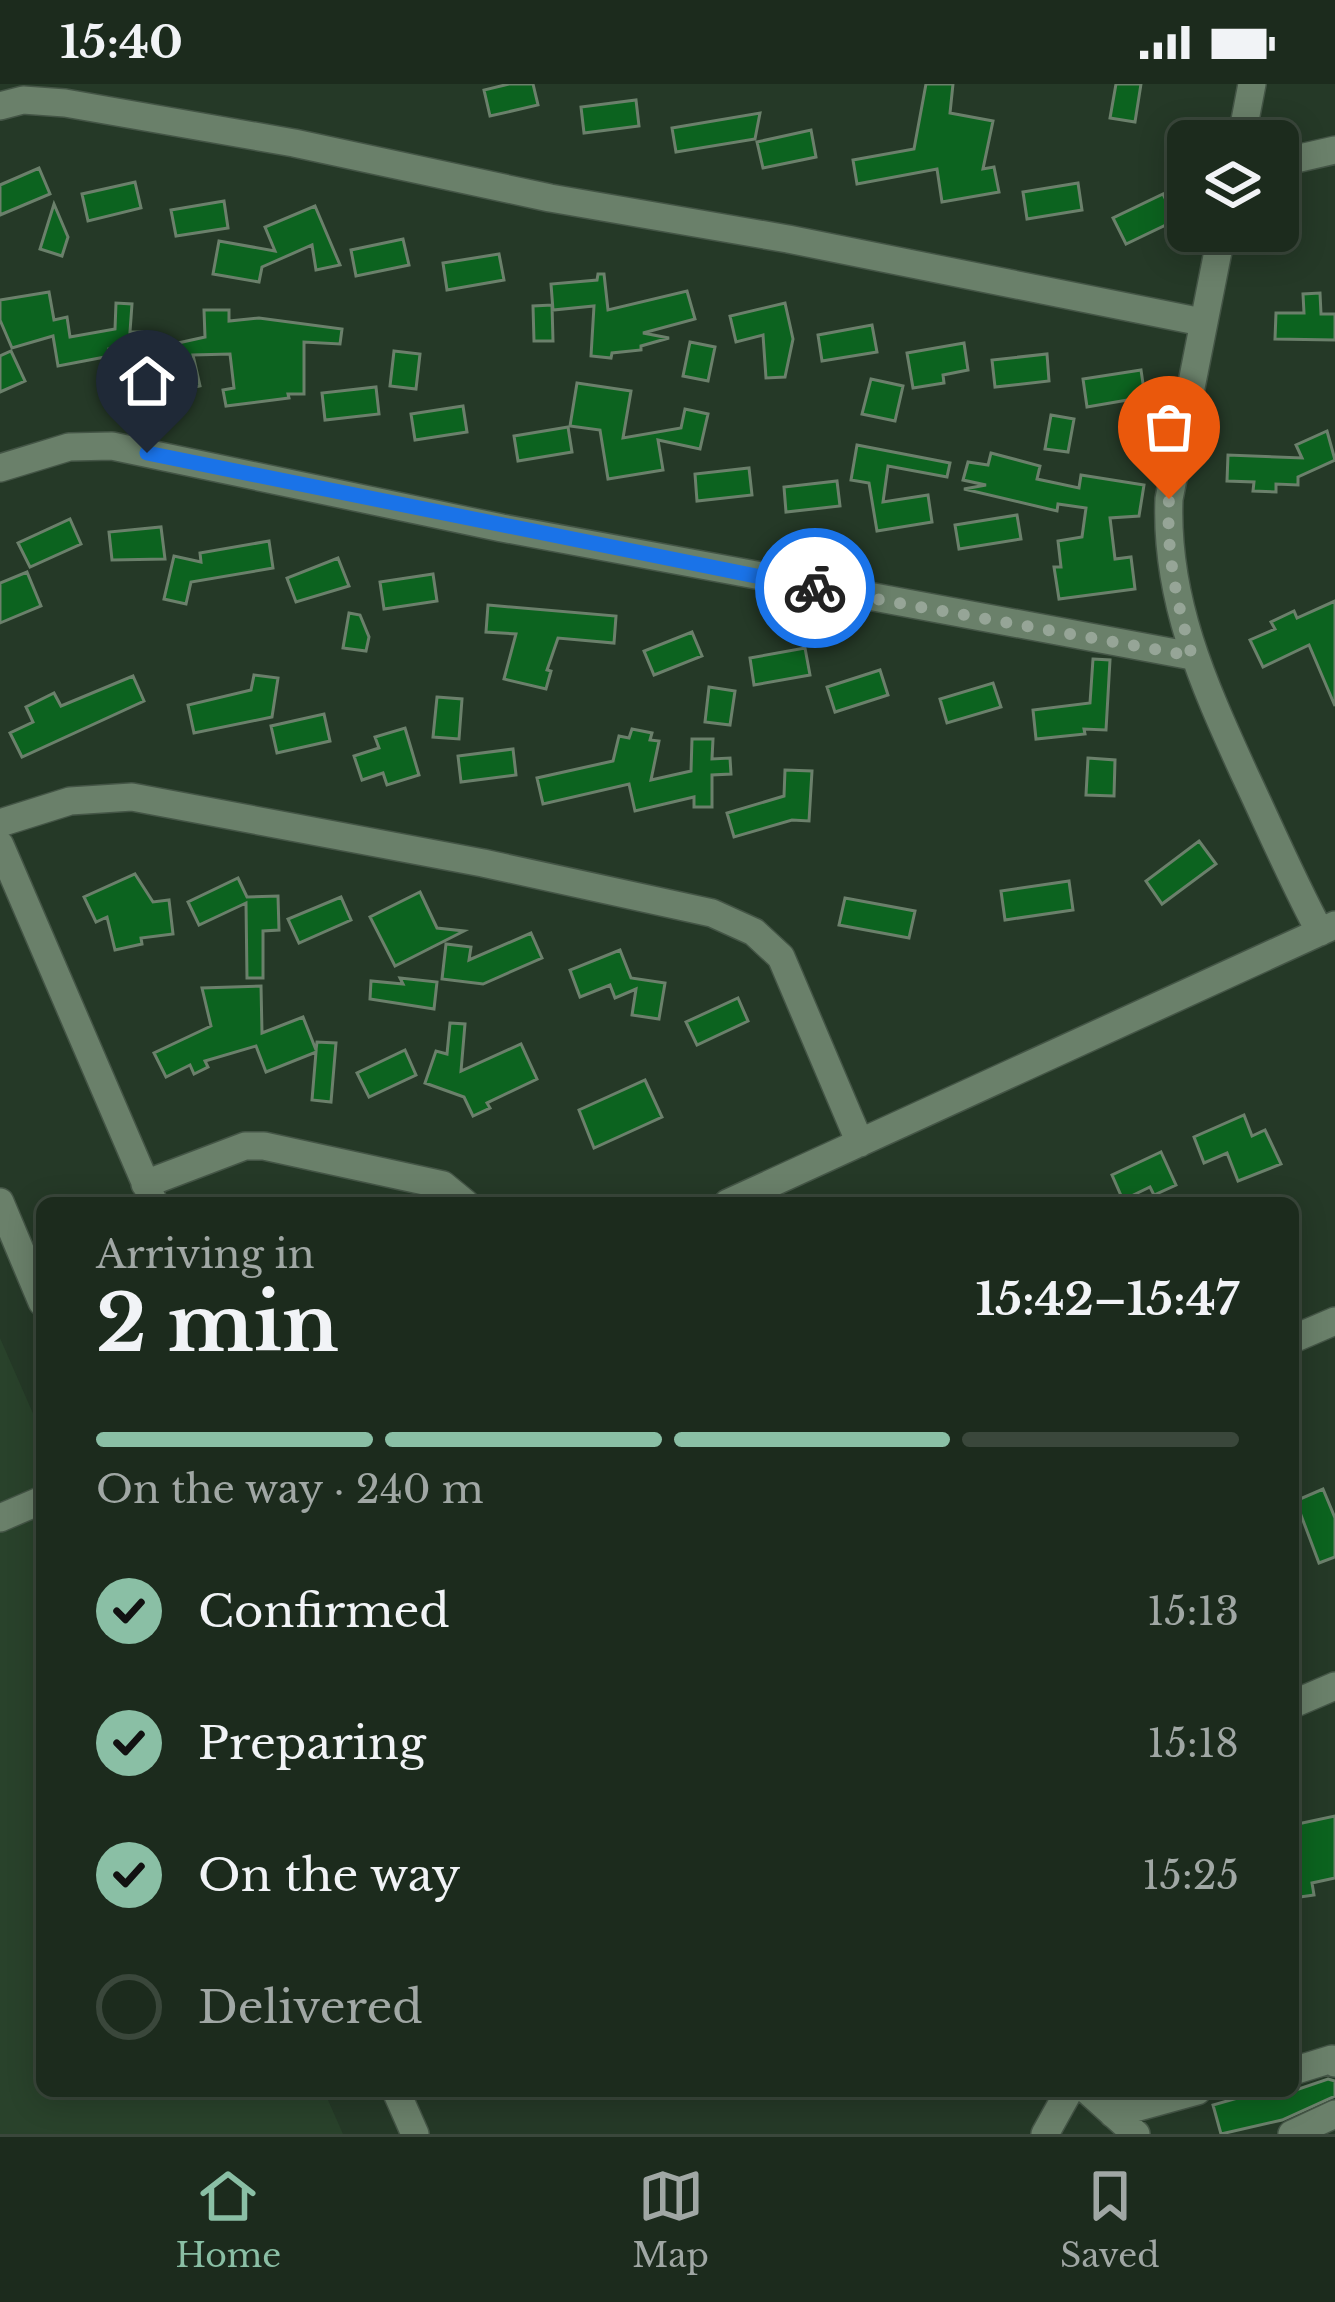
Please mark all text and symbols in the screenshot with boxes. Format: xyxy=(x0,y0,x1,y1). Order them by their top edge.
text: 15:40 xyxy=(60,14,183,70)
map controls xyxy=(1167,120,1299,252)
button: layers xyxy=(1167,120,1299,252)
pin xyxy=(96,330,198,453)
icon: home xyxy=(114,348,180,414)
pin xyxy=(1118,376,1220,499)
icon: bag xyxy=(1136,394,1202,460)
courier xyxy=(755,528,875,648)
icon: bike xyxy=(782,555,848,621)
text: Arriving in xyxy=(96,1230,315,1279)
text: 15:42–15:47 xyxy=(976,1271,1239,1327)
text: 2 min xyxy=(96,1275,339,1372)
text: On the way · 240 m xyxy=(96,1465,484,1514)
icon: check xyxy=(96,1578,162,1644)
text: Confirmed xyxy=(198,1583,450,1639)
text: 15:13 xyxy=(1147,1587,1239,1636)
icon: check xyxy=(96,1710,162,1776)
text: Preparing xyxy=(198,1715,426,1771)
text: 15:18 xyxy=(1147,1719,1239,1768)
icon: check xyxy=(96,1842,162,1908)
text: On the way xyxy=(198,1847,461,1903)
text: 15:25 xyxy=(1142,1851,1239,1900)
text: Delivered xyxy=(198,1979,423,2035)
tab: Home xyxy=(176,2163,281,2276)
tab: Map xyxy=(632,2163,709,2276)
tab: Saved xyxy=(1060,2163,1159,2276)

